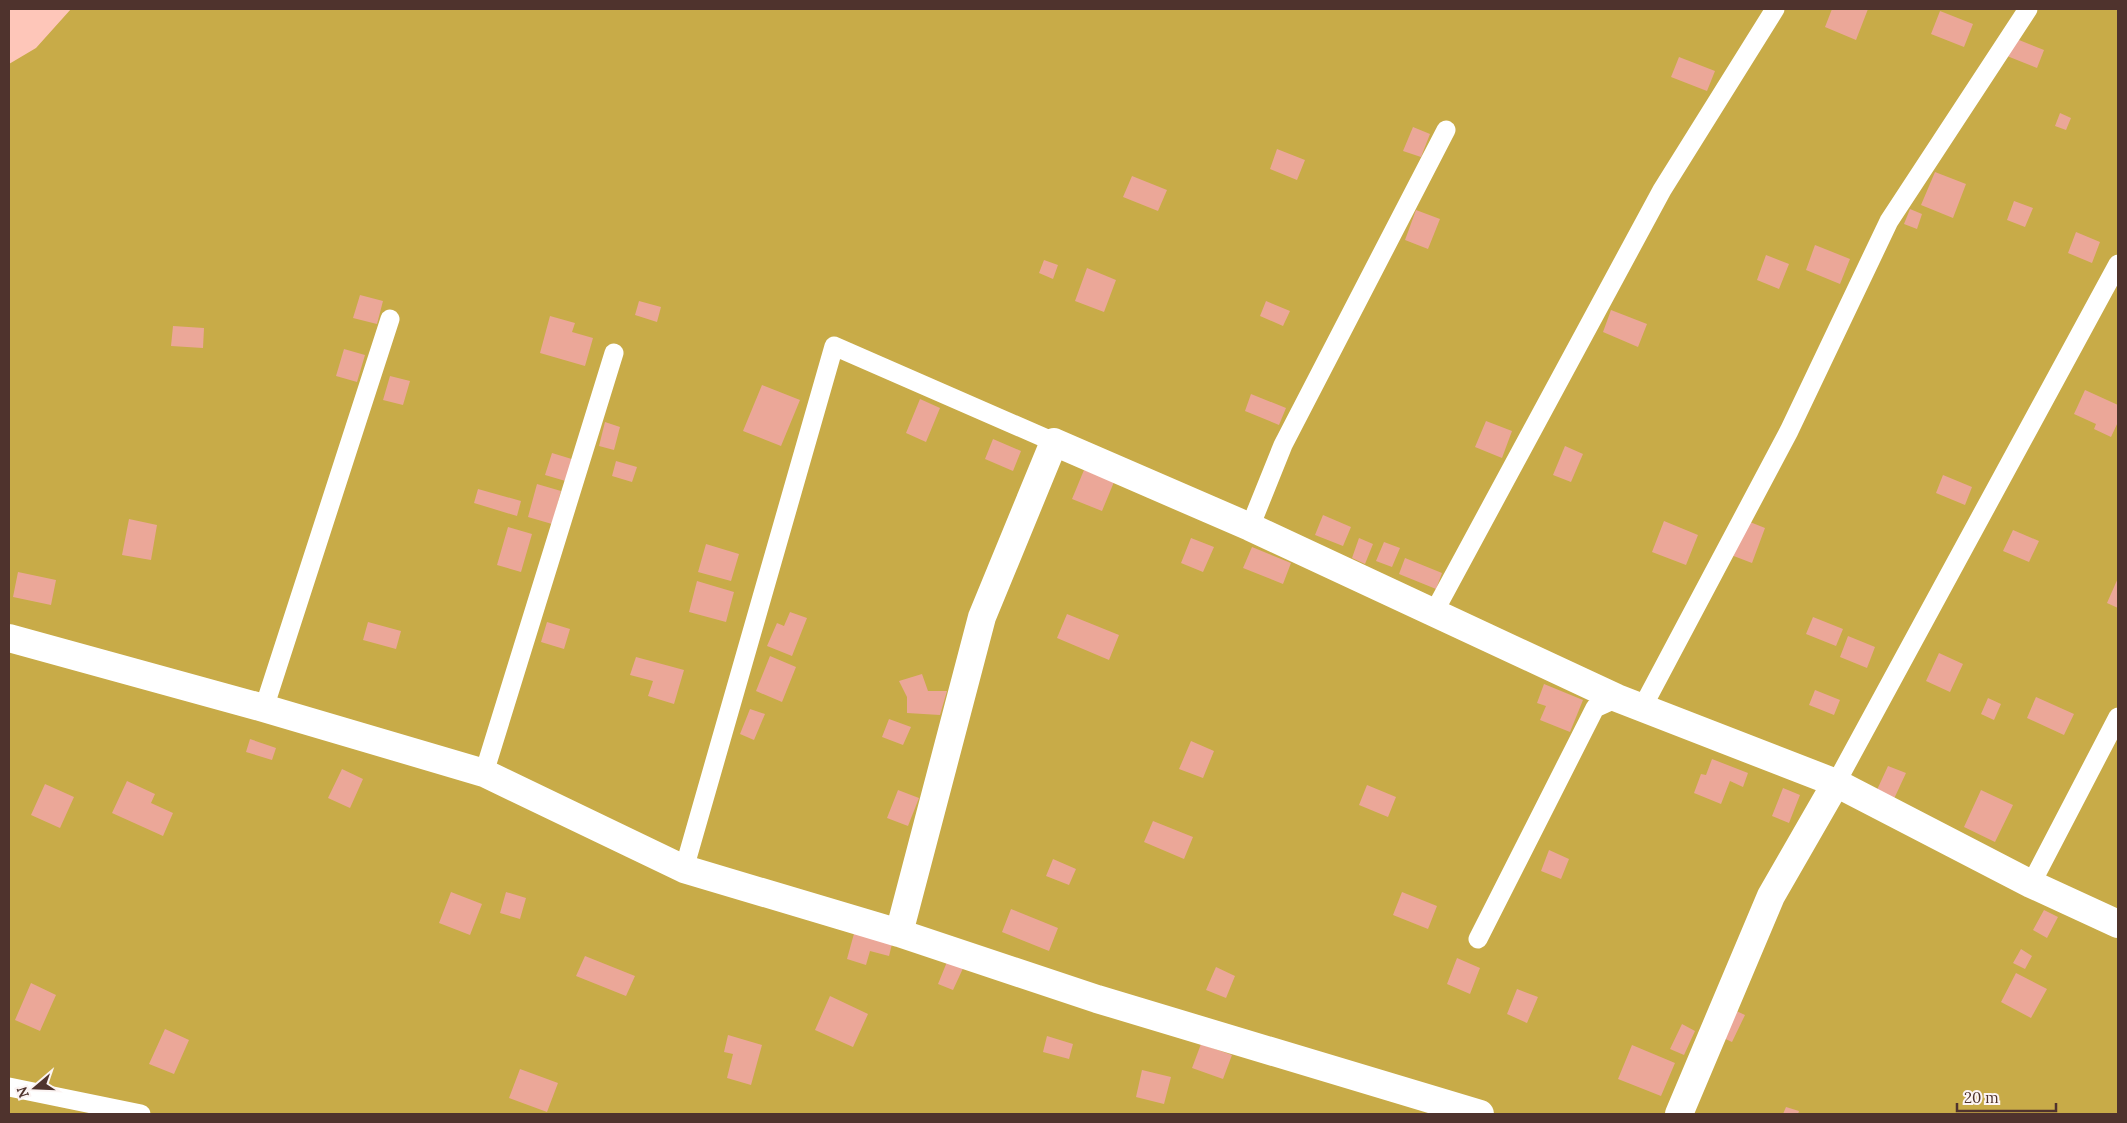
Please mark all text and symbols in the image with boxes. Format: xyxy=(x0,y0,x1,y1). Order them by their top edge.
north arrow xyxy=(10,1063,60,1113)
scale bar xyxy=(1957,1080,2056,1112)
text: N xyxy=(12,1084,33,1100)
text: 20 m xyxy=(1964,1088,1999,1107)

